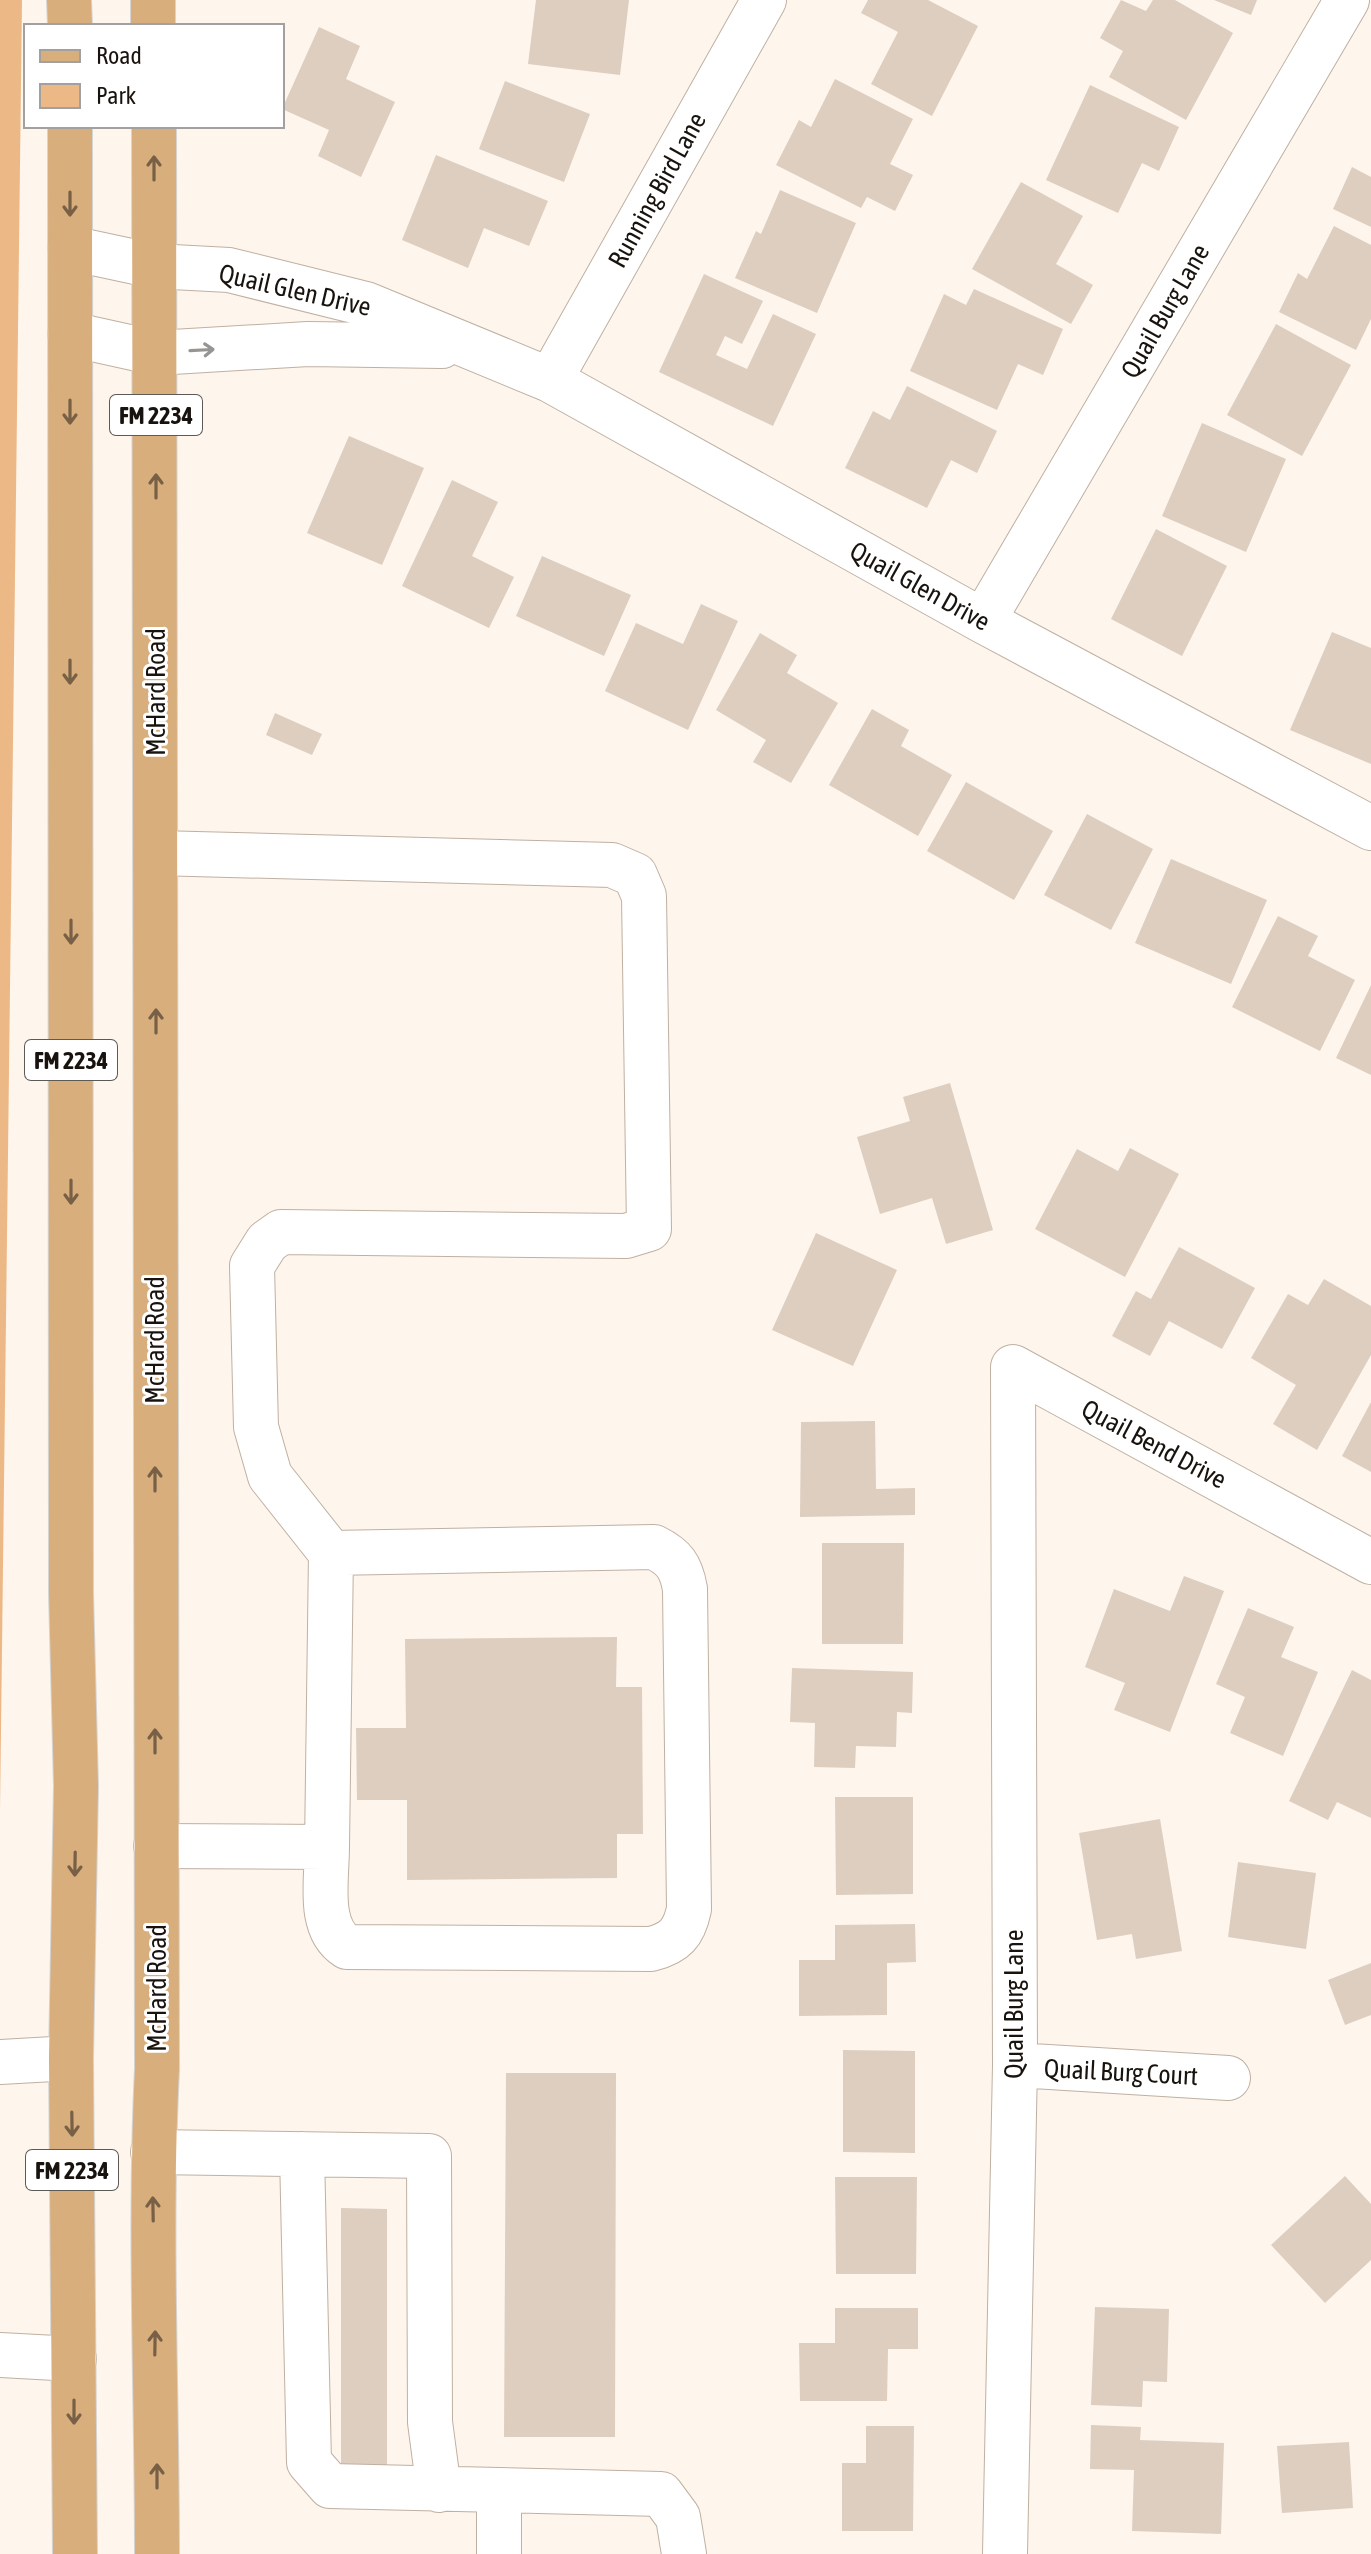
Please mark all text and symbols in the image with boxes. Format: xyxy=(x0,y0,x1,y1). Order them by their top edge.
legend xyxy=(24,24,284,128)
text: Road xyxy=(96,42,142,69)
text: Park xyxy=(96,82,137,109)
street label: Running Bird Lane xyxy=(602,107,712,273)
one-way arrow xyxy=(146,155,162,182)
one-way arrow xyxy=(62,190,78,217)
street label: Quail Burg Lane xyxy=(1115,239,1215,383)
street label: Quail Glen Drive xyxy=(216,258,374,322)
one-way arrow xyxy=(188,342,215,357)
road number: FM 2234 xyxy=(110,395,202,435)
one-way arrow xyxy=(62,398,78,425)
one-way arrow xyxy=(148,473,164,500)
street label: Quail Glen Drive xyxy=(845,535,995,637)
street label: McHard Road xyxy=(141,628,171,756)
one-way arrow xyxy=(62,658,78,685)
one-way arrow xyxy=(63,918,79,945)
one-way arrow xyxy=(148,1008,164,1035)
road number: FM 2234 xyxy=(25,1040,117,1080)
one-way arrow xyxy=(63,1178,79,1205)
street label: McHard Road xyxy=(140,1276,170,1404)
street label: Quail Bend Drive xyxy=(1077,1393,1231,1495)
one-way arrow xyxy=(147,1466,163,1493)
one-way arrow xyxy=(147,1728,163,1754)
one-way arrow xyxy=(67,1850,83,1877)
street label: McHard Road xyxy=(142,1924,172,2052)
street label: Quail Burg Lane xyxy=(999,1929,1029,2079)
street label: Quail Burg Court xyxy=(1043,2053,1199,2091)
one-way arrow xyxy=(64,2110,79,2137)
road number: FM 2234 xyxy=(26,2150,118,2190)
one-way arrow xyxy=(146,2196,161,2223)
one-way arrow xyxy=(147,2330,162,2357)
one-way arrow xyxy=(67,2398,82,2425)
one-way arrow xyxy=(149,2463,165,2490)

